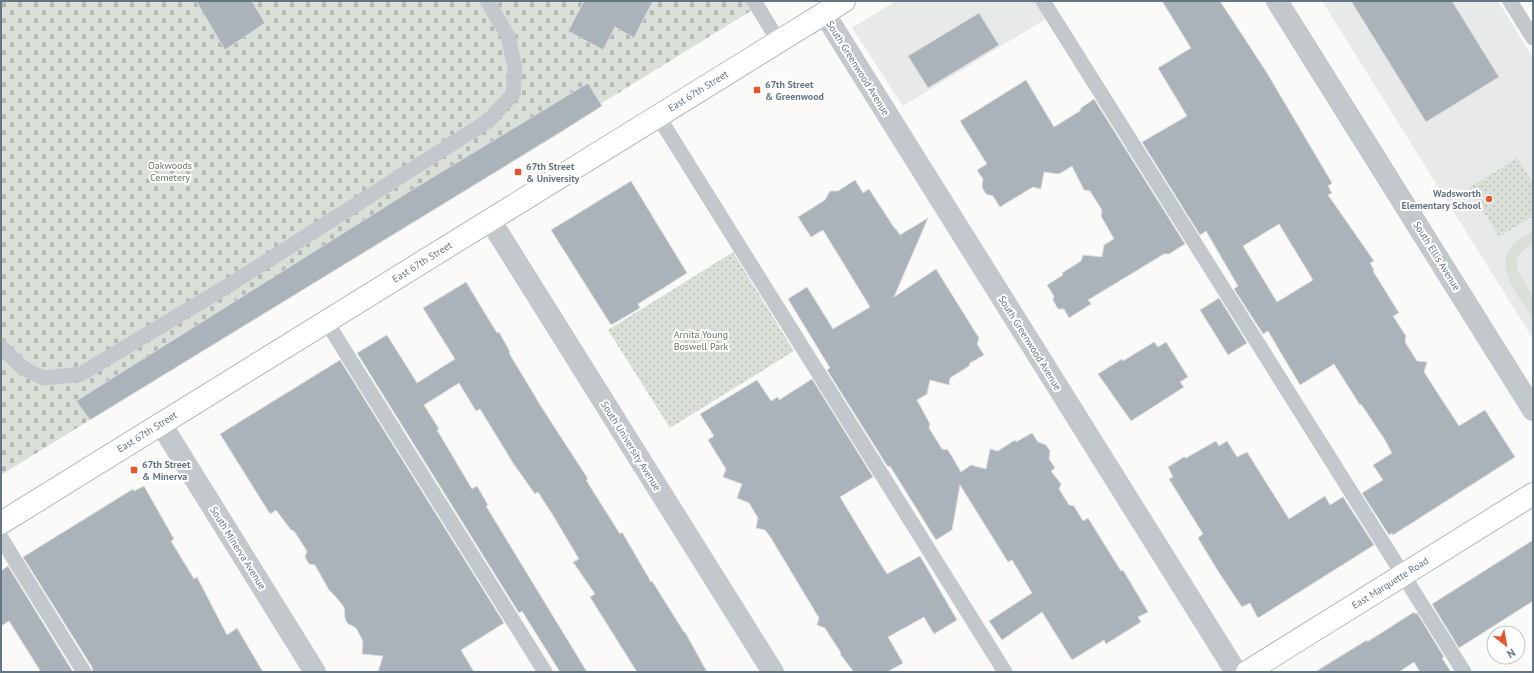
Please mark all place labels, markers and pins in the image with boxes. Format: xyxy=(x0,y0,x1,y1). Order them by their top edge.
place label: 67th Street & Greenwood xyxy=(765,78,824,103)
marker: 67th Street & Greenwood xyxy=(752,85,762,95)
place label: 67th Street & University xyxy=(526,160,580,185)
marker: 67th Street & University xyxy=(513,167,523,177)
place label: Wadsworth Elementary School xyxy=(1402,187,1481,212)
marker: Wadsworth Elementary School xyxy=(1484,194,1494,204)
place label: 67th Street & Minerva xyxy=(142,458,191,483)
marker: 67th Street & Minerva xyxy=(129,465,139,475)

